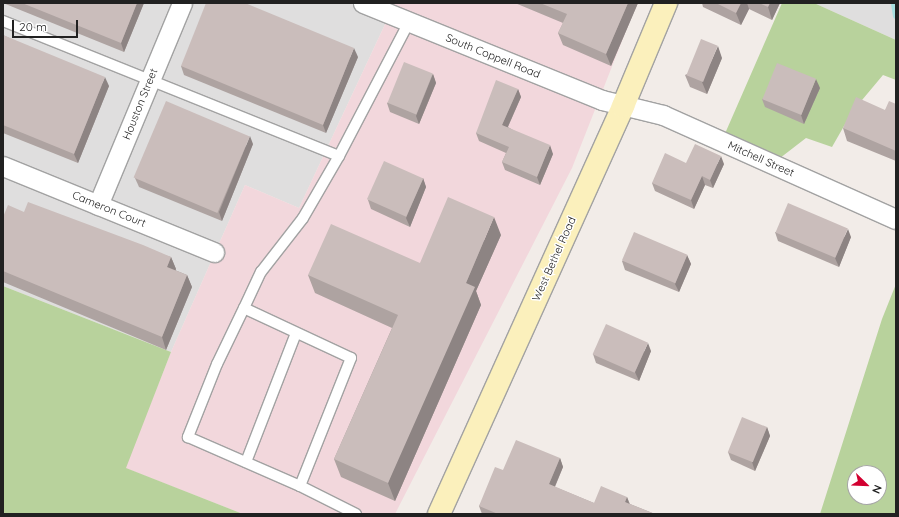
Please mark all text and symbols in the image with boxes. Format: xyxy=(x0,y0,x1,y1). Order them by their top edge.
scale bar xyxy=(14,12,80,38)
text: 20 m xyxy=(19,19,47,34)
street label: South Coppell Road xyxy=(444,31,542,81)
street label: Houston Street xyxy=(120,66,160,142)
street label: Mitchell Street xyxy=(726,138,796,180)
street label: Cameron Court xyxy=(70,188,148,230)
street label: West Bethel Road xyxy=(529,215,579,303)
north arrow xyxy=(847,465,887,505)
text: N xyxy=(869,483,885,496)

